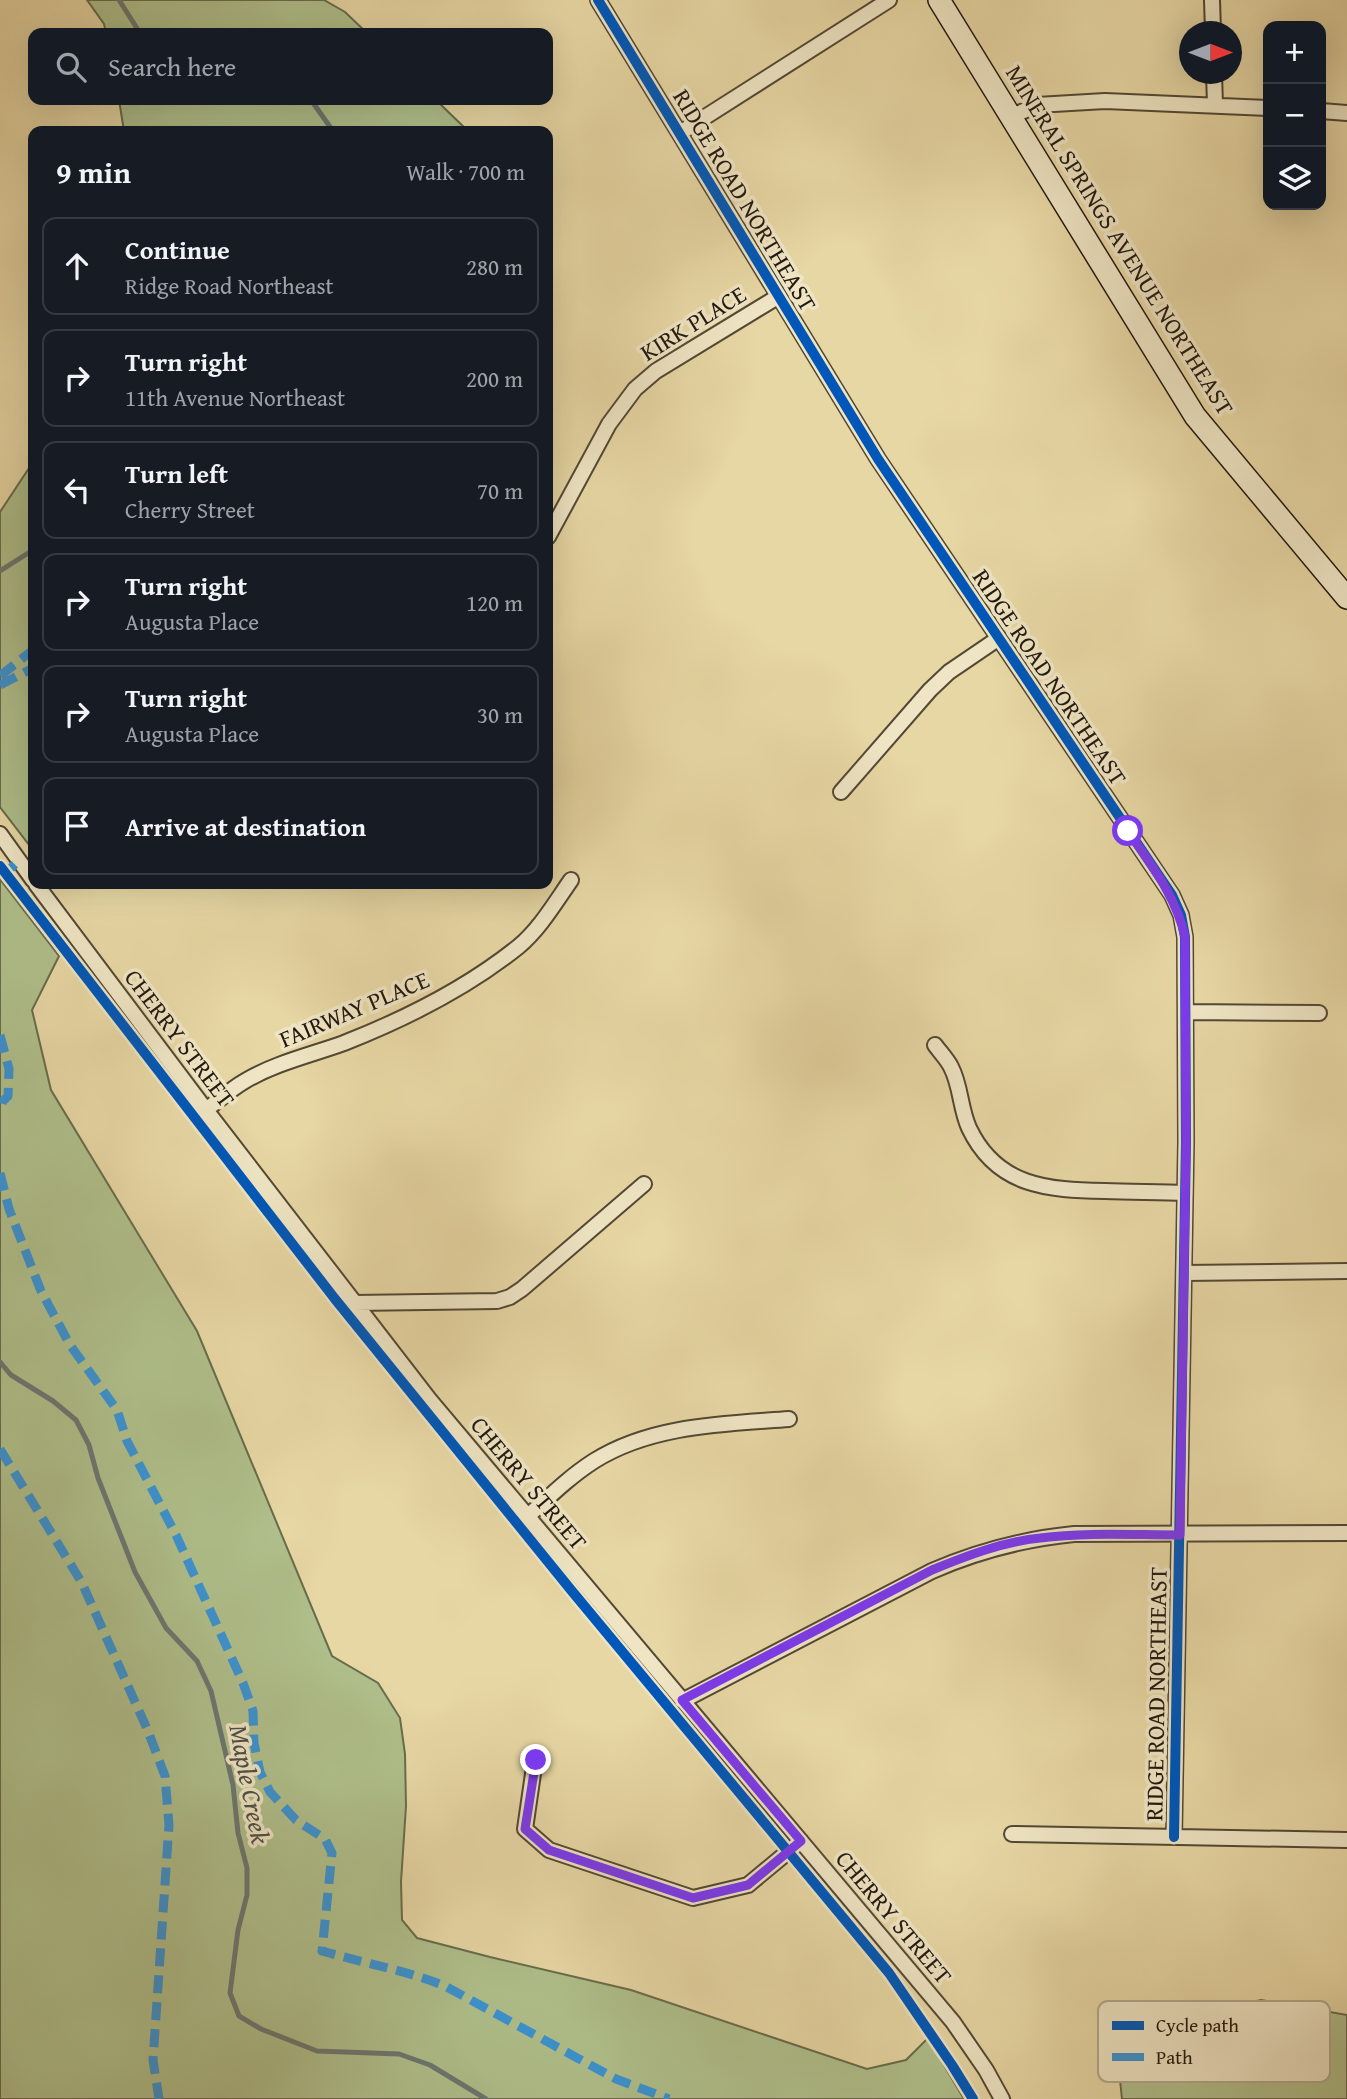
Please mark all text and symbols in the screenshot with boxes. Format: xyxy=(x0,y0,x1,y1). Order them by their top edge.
north arrow xyxy=(1179,21,1242,84)
map controls xyxy=(1263,21,1326,210)
button: + xyxy=(1263,21,1326,84)
search box xyxy=(28,28,553,105)
text: Search here xyxy=(108,47,236,86)
icon: search xyxy=(52,48,90,86)
street label: MINERAL SPRINGS AVENUE NORTHEAST xyxy=(997,58,1243,422)
street label: RIDGE ROAD NORTHEAST xyxy=(665,82,825,318)
button: − xyxy=(1263,84,1326,147)
button: layers xyxy=(1263,147,1326,210)
text: 9 min xyxy=(56,150,131,194)
text: Walk · 700 m xyxy=(406,155,525,188)
text: Continue xyxy=(125,230,230,269)
icon: ahead xyxy=(58,247,96,285)
text: 280 m xyxy=(466,250,523,283)
text: Ridge Road Northeast xyxy=(125,269,334,302)
street label: KIRK PLACE xyxy=(633,277,753,369)
text: Turn right xyxy=(125,342,247,381)
icon: right xyxy=(58,359,96,397)
text: 200 m xyxy=(466,362,523,395)
text: 11th Avenue Northeast xyxy=(125,381,345,414)
text: Turn left xyxy=(125,454,228,493)
icon: left xyxy=(58,471,96,509)
text: 70 m xyxy=(477,474,523,507)
text: Cherry Street xyxy=(125,493,255,526)
street label: RIDGE ROAD NORTHEAST xyxy=(964,562,1136,792)
text: Turn right xyxy=(125,566,247,605)
icon: right xyxy=(58,583,96,621)
text: 120 m xyxy=(466,586,523,619)
text: Augusta Place xyxy=(125,605,259,638)
text: Turn right xyxy=(125,678,247,717)
icon: right xyxy=(58,695,96,733)
text: 30 m xyxy=(477,698,523,731)
text: Augusta Place xyxy=(125,717,259,750)
icon: arrive xyxy=(58,807,96,845)
text: Arrive at destination xyxy=(125,807,366,846)
route start xyxy=(1112,815,1143,846)
street label: CHERRY STREET xyxy=(116,962,244,1114)
street label: FAIRWAY PLACE xyxy=(274,962,434,1056)
street label: CHERRY STREET xyxy=(463,1408,595,1558)
street label: RIDGE ROAD NORTHEAST xyxy=(1136,1567,1176,1821)
water label: Maple Creek xyxy=(219,1721,281,1847)
route end xyxy=(520,1744,551,1775)
street label: CHERRY STREET xyxy=(828,1842,960,1992)
legend xyxy=(1098,2001,1330,2082)
text: Cycle path xyxy=(1156,2011,1239,2039)
text: Path xyxy=(1156,2043,1193,2071)

